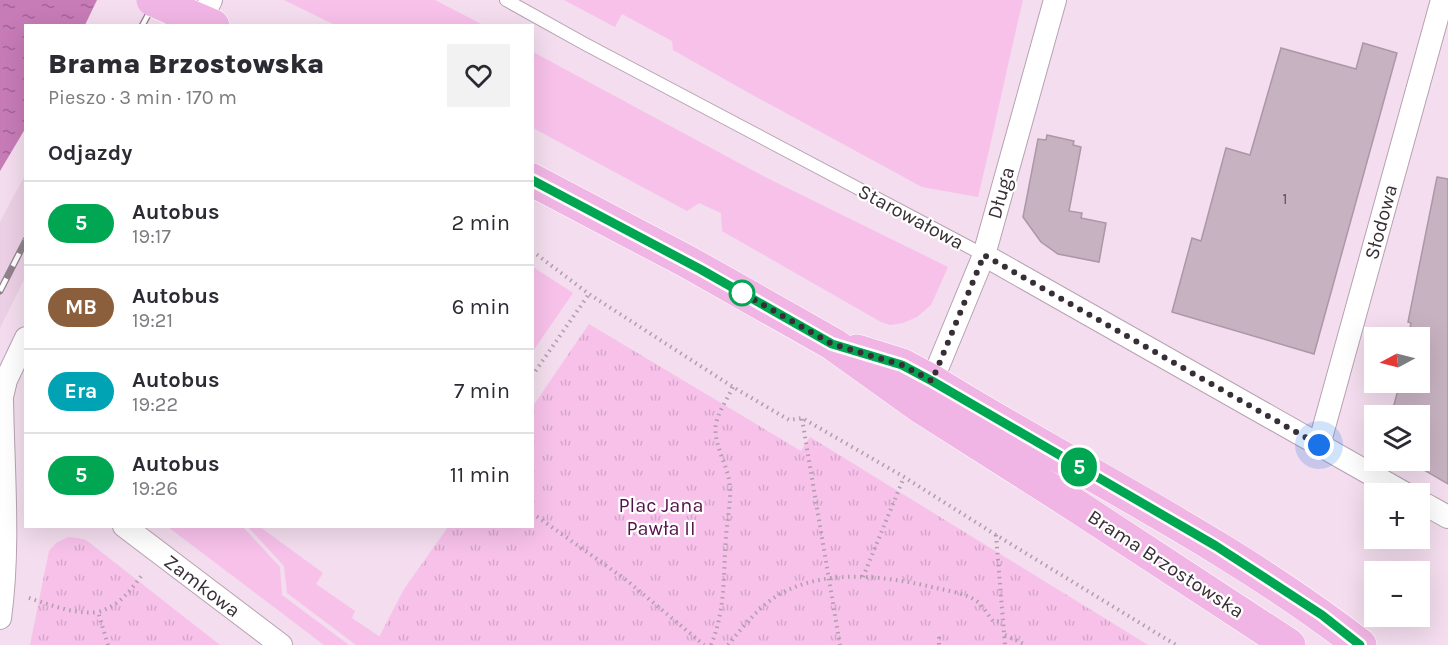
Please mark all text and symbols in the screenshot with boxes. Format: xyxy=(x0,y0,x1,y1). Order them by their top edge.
button: heart xyxy=(447,44,510,107)
text: Brama Brzostowska xyxy=(48,47,324,80)
text: Pieszo · 3 min · 170 m xyxy=(48,86,237,109)
text: Odjazdy xyxy=(48,140,132,166)
street label: Długa xyxy=(983,164,1019,222)
street label: Starowałowa xyxy=(854,180,968,254)
street label: Słodowa xyxy=(1360,182,1402,262)
house number: 1 xyxy=(1282,189,1288,208)
text: Autobus xyxy=(132,199,220,225)
text: 2 min xyxy=(452,210,510,236)
text: 5 xyxy=(75,211,87,235)
text: 19:17 xyxy=(132,225,171,248)
unlabelled marker xyxy=(729,280,755,306)
text: Autobus xyxy=(132,283,220,309)
text: 6 min xyxy=(452,294,510,320)
text: MB xyxy=(65,295,97,319)
text: 19:21 xyxy=(132,309,173,332)
north arrow xyxy=(1364,327,1430,393)
map controls xyxy=(1364,327,1430,627)
text: Autobus xyxy=(132,367,220,393)
text: 7 min xyxy=(454,378,510,404)
text: Era xyxy=(65,379,97,403)
text: 19:22 xyxy=(132,393,178,416)
button: layers xyxy=(1364,405,1430,471)
your location xyxy=(1304,430,1334,460)
line badge: 5 xyxy=(1060,448,1098,486)
text: Autobus xyxy=(132,451,220,477)
text: 5 xyxy=(1073,455,1085,479)
text: 11 min xyxy=(450,462,510,488)
text: 5 xyxy=(75,463,87,487)
text: 19:26 xyxy=(132,477,178,500)
button: + xyxy=(1364,483,1430,549)
park label: Plac Jana Pawła II xyxy=(619,494,703,540)
street label: Brama Brzostowska xyxy=(1084,505,1248,623)
street label: Zamkowa xyxy=(159,550,245,622)
button: − xyxy=(1364,561,1430,627)

